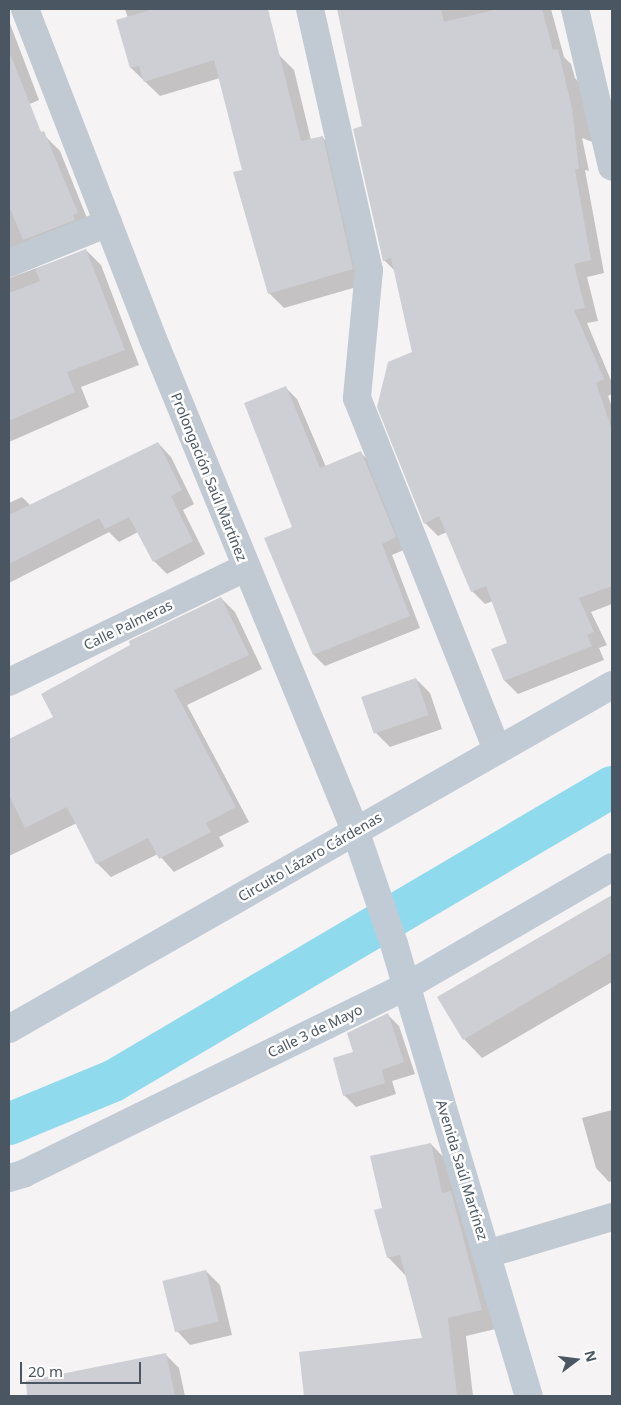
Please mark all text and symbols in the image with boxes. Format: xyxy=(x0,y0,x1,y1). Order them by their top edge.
street label: Prolongación Saúl Martínez xyxy=(167,390,251,564)
street label: Calle Palmeras xyxy=(81,596,175,654)
street label: Circuito Lázaro Cárdenas xyxy=(235,809,385,905)
street label: Calle 3 de Mayo xyxy=(265,1001,365,1061)
street label: Avenida Saúl Martínez xyxy=(433,1098,491,1242)
north arrow xyxy=(551,1335,601,1385)
text: N xyxy=(580,1348,602,1364)
scale bar xyxy=(22,1352,144,1384)
text: 20 m xyxy=(28,1361,63,1381)

